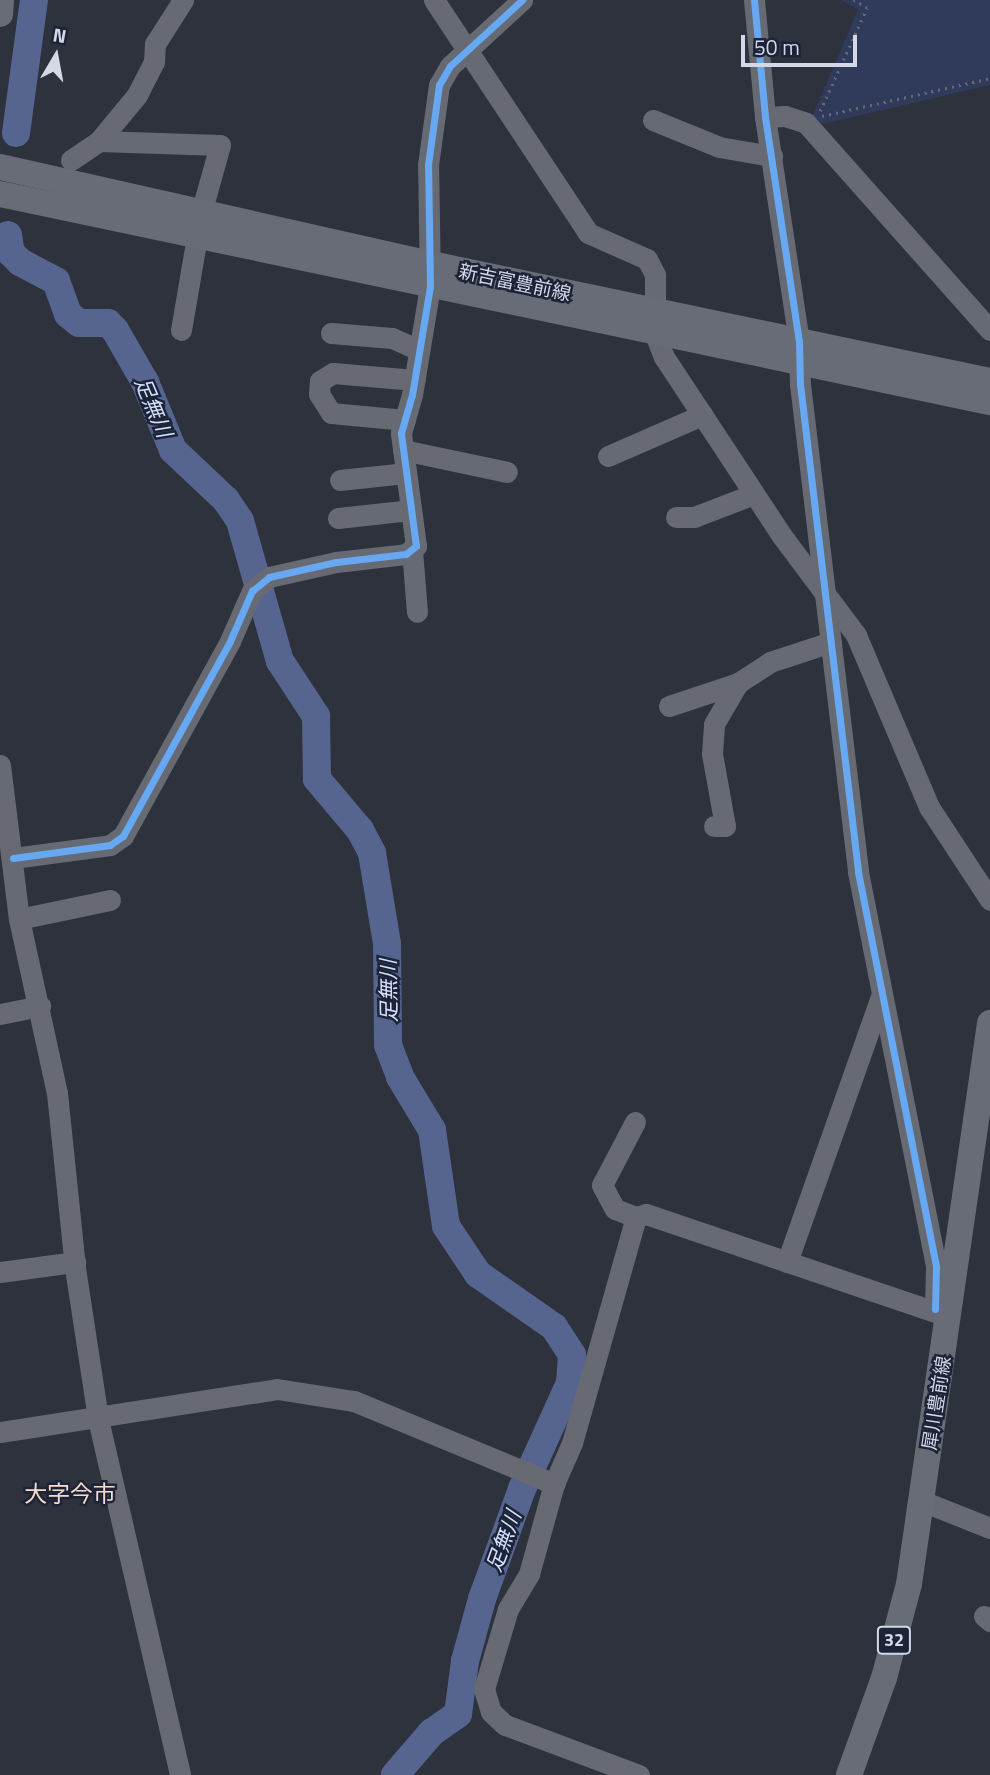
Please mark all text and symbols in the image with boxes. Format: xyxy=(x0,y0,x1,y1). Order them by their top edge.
text: N xyxy=(51,19,69,50)
north arrow xyxy=(21,21,91,91)
scale bar xyxy=(745,21,860,65)
text: 50 m xyxy=(754,31,800,63)
street label: 新吉富豊前線 xyxy=(457,259,573,305)
water label: 足無川 xyxy=(130,373,178,441)
water label: 足無川 xyxy=(375,959,401,1023)
street label: 犀川豊前線 xyxy=(917,1354,955,1452)
district label: 大字今市 xyxy=(24,1480,116,1508)
water label: 足無川 xyxy=(480,1507,526,1575)
road number: 32 xyxy=(876,1625,912,1654)

